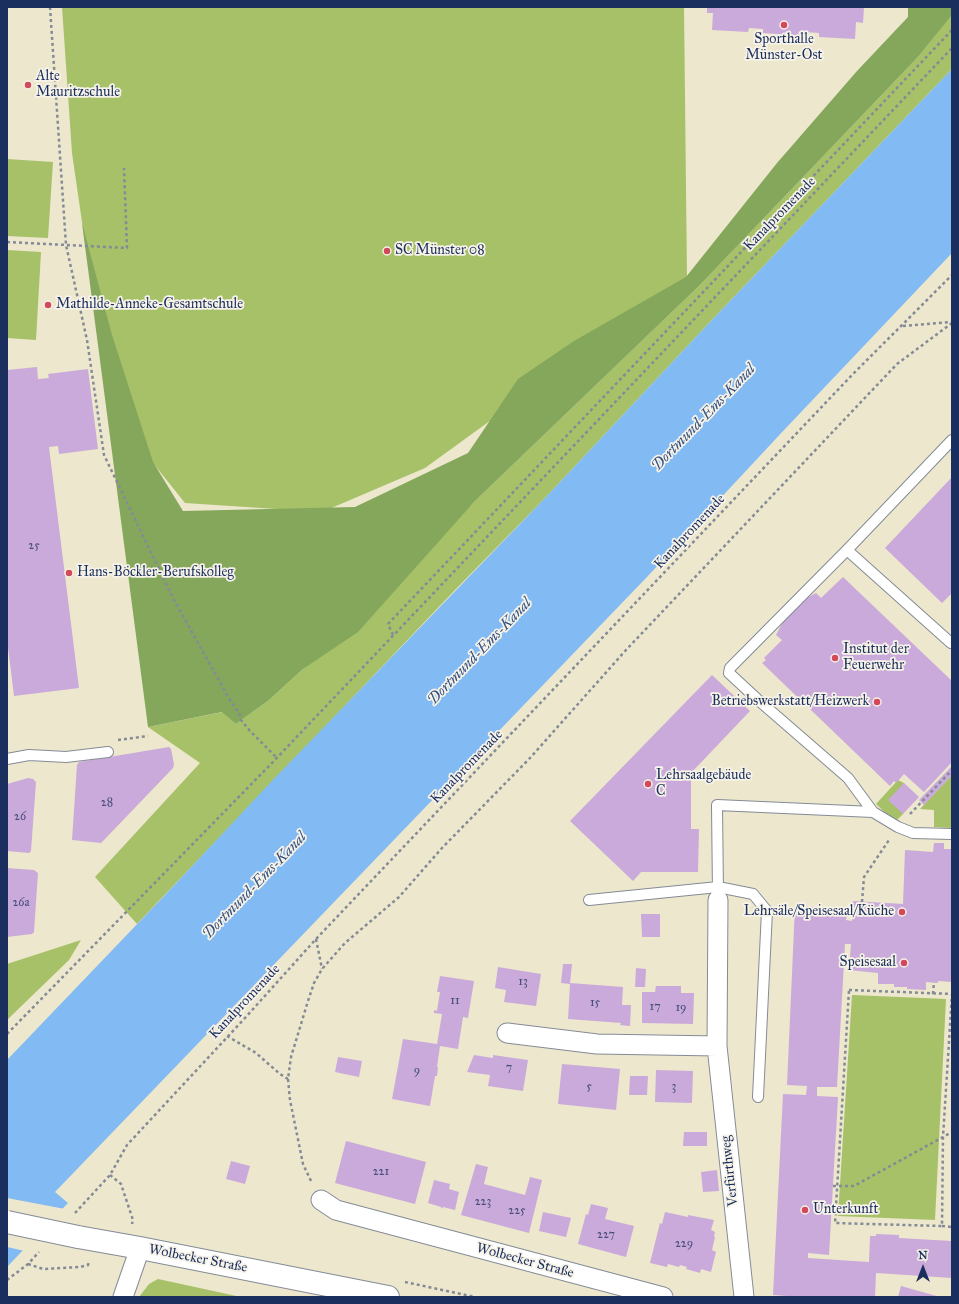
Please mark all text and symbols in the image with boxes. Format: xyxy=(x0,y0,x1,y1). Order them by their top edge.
marker: Sporthalle Münster-Ost xyxy=(779,20,789,30)
place label: Sporthalle Münster-Ost xyxy=(746,32,822,64)
place label: Alte Mauritzschule xyxy=(36,69,120,102)
marker: Alte Mauritzschule xyxy=(23,80,33,90)
street label: Kanalpromenade xyxy=(741,174,819,254)
place label: SC Münster 08 xyxy=(395,243,485,259)
marker: SC Münster 08 xyxy=(382,246,392,256)
place label: Mathilde-Anneke-Gesamtschule xyxy=(56,297,243,313)
marker: Mathilde-Anneke-Gesamtschule xyxy=(43,300,53,310)
water label: Dortmund-Ems-Kanal xyxy=(648,361,760,475)
street label: Kanalpromenade xyxy=(651,491,729,573)
house number: 25 xyxy=(28,539,40,553)
place label: Hans-Böckler-Berufskolleg xyxy=(77,565,234,581)
marker: Hans-Böckler-Berufskolleg xyxy=(64,568,74,578)
water label: Dortmund-Ems-Kanal xyxy=(424,595,536,709)
place label: Institut der Feuerwehr xyxy=(843,642,909,674)
marker: Institut der Feuerwehr xyxy=(830,653,840,663)
place label: Betriebswerkstatt/Heizwerk xyxy=(711,694,869,710)
marker: Betriebswerkstatt/Heizwerk xyxy=(872,697,882,707)
street label: Kanalpromenade xyxy=(428,727,506,807)
place label: Lehrsaalgebäude C xyxy=(656,768,751,800)
marker: Lehrsaalgebäude C xyxy=(643,779,653,789)
house number: 28 xyxy=(101,796,113,810)
house number: 26 xyxy=(14,810,26,824)
water label: Dortmund-Ems-Kanal xyxy=(199,829,311,943)
house number: 26a xyxy=(12,896,30,910)
place label: Lehrsäle/Speisesaal/Küche xyxy=(744,904,894,920)
marker: Lehrsäle/Speisesaal/Küche xyxy=(897,907,907,917)
place label: Speisesaal xyxy=(840,955,896,971)
marker: Speisesaal xyxy=(899,958,909,968)
street label: Kanalpromenade xyxy=(206,961,284,1043)
house number: 13 xyxy=(518,975,528,989)
house number: 11 xyxy=(450,994,460,1008)
house number: 15 xyxy=(590,996,600,1010)
house number: 17 xyxy=(649,1000,661,1014)
house number: 19 xyxy=(675,1001,687,1015)
house number: 7 xyxy=(506,1061,512,1075)
house number: 9 xyxy=(414,1064,420,1078)
house number: 5 xyxy=(586,1080,592,1094)
house number: 3 xyxy=(672,1080,676,1094)
street label: Verfürthweg xyxy=(718,1135,742,1207)
house number: 221 xyxy=(373,1165,389,1179)
house number: 223 xyxy=(475,1195,491,1209)
place label: Unterkunft xyxy=(813,1202,878,1218)
house number: 225 xyxy=(508,1204,526,1218)
marker: Unterkunft xyxy=(800,1205,810,1215)
house number: 227 xyxy=(597,1228,615,1242)
house number: 229 xyxy=(675,1237,693,1251)
street label: Wolbecker Straße xyxy=(475,1240,575,1282)
street label: Wolbecker Straße xyxy=(147,1241,249,1277)
north arrow xyxy=(903,1248,943,1288)
text: N xyxy=(918,1249,928,1262)

